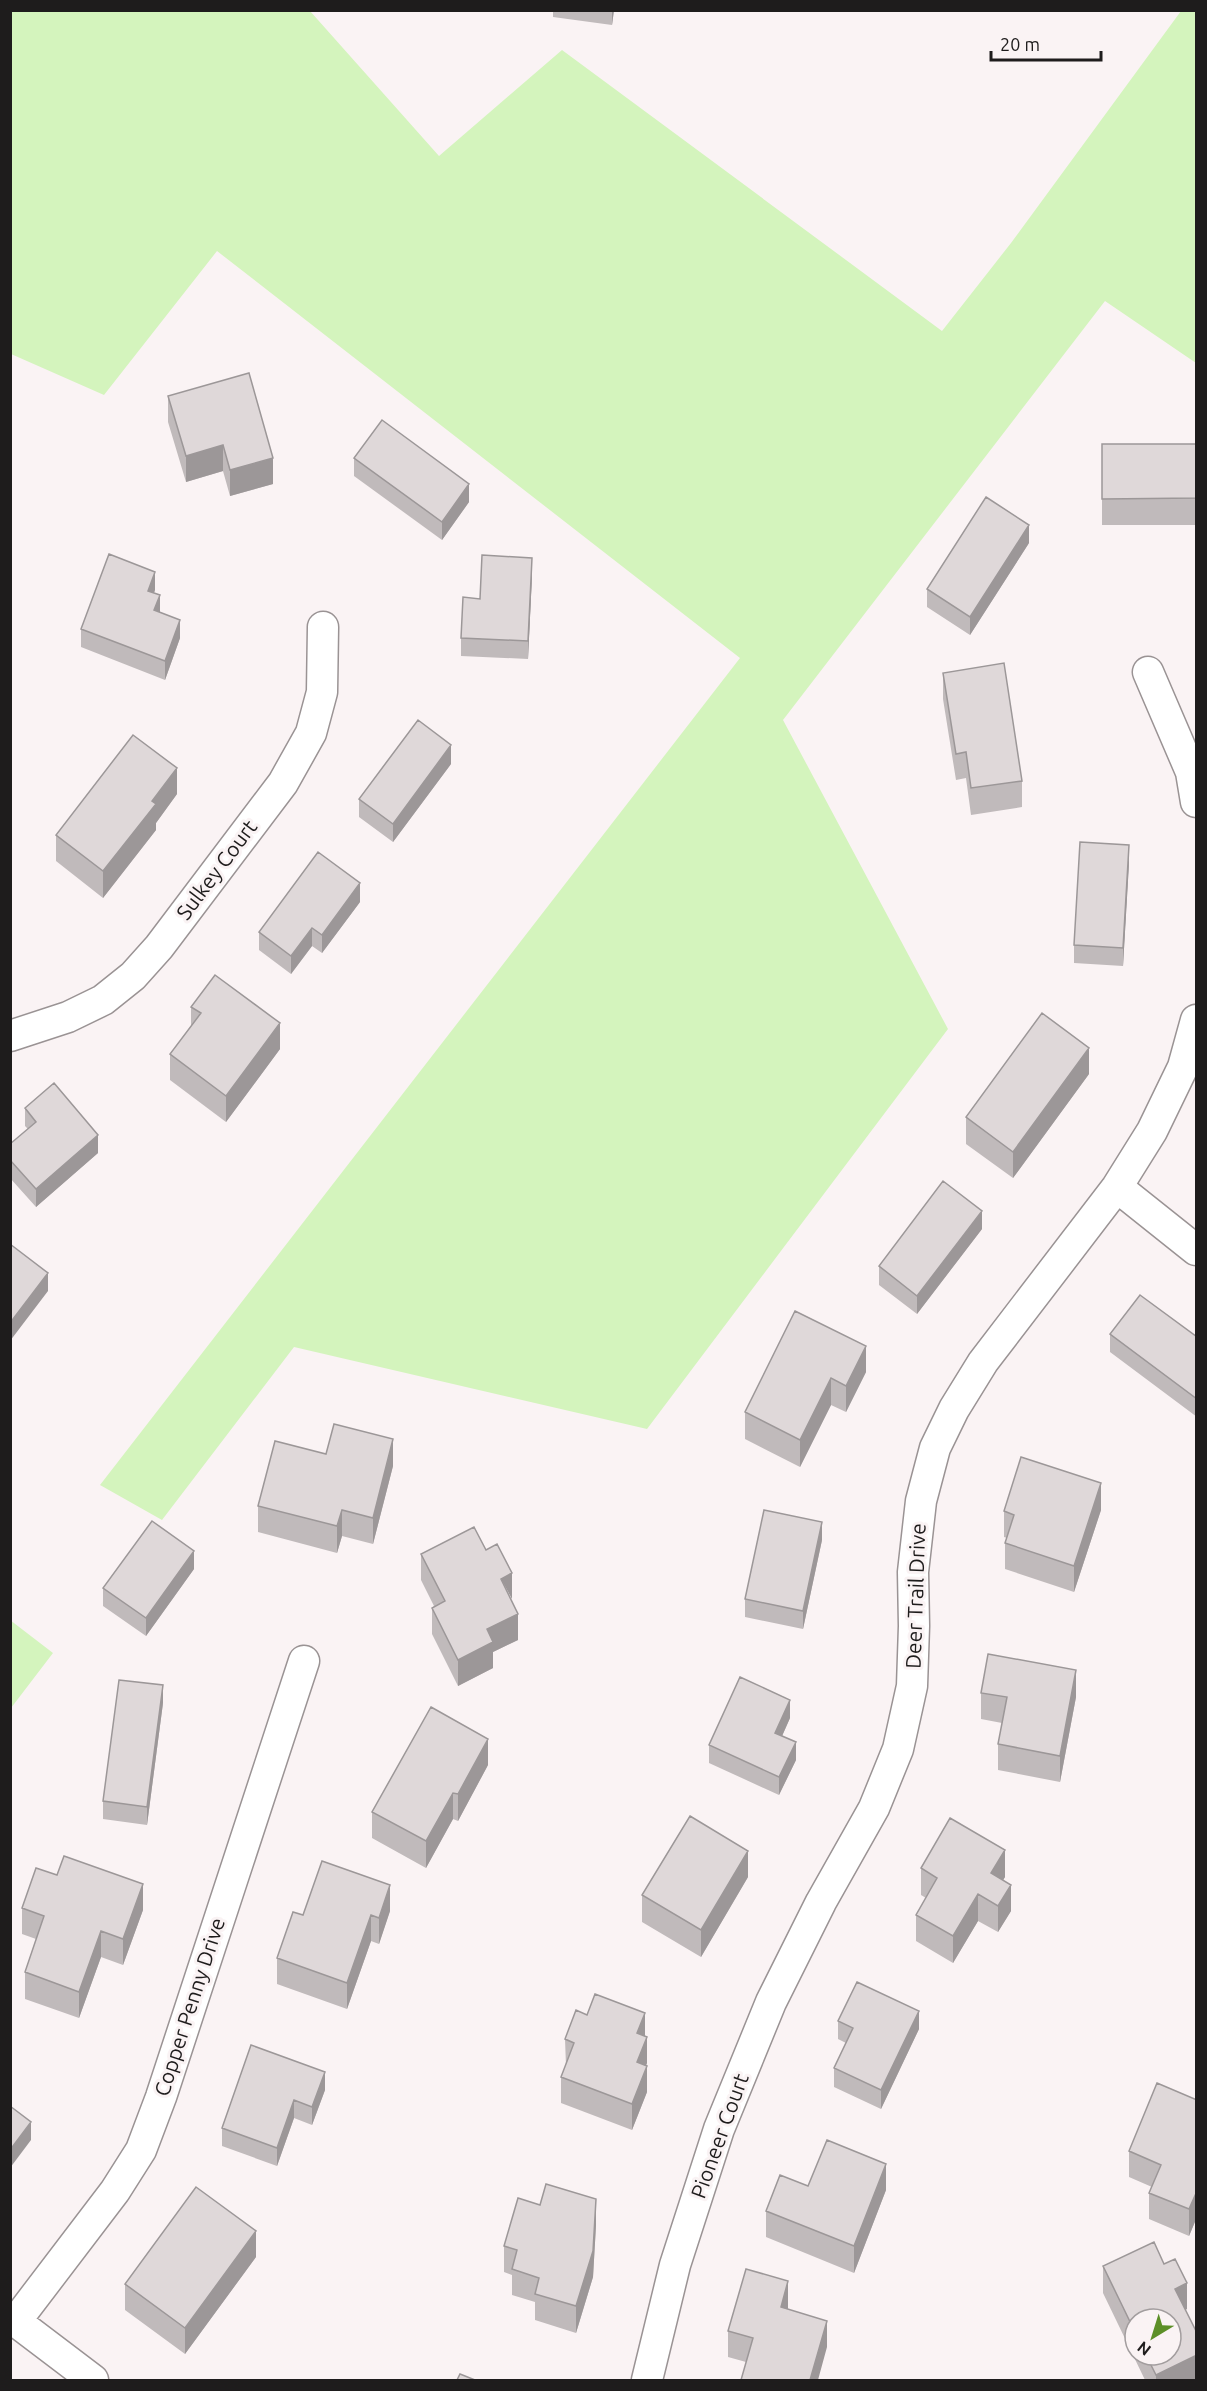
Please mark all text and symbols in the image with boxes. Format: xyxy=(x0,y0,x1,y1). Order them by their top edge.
scale bar xyxy=(991,24,1100,62)
text: 20 m xyxy=(1000,34,1040,54)
street label: Sulkey Court xyxy=(171,815,261,924)
street label: Deer Trail Drive xyxy=(900,1523,930,1669)
street label: Copper Penny Drive xyxy=(149,1914,229,2099)
street label: Pioneer Court xyxy=(685,2070,753,2201)
north arrow xyxy=(1123,2307,1183,2367)
text: N xyxy=(1134,2338,1154,2360)

